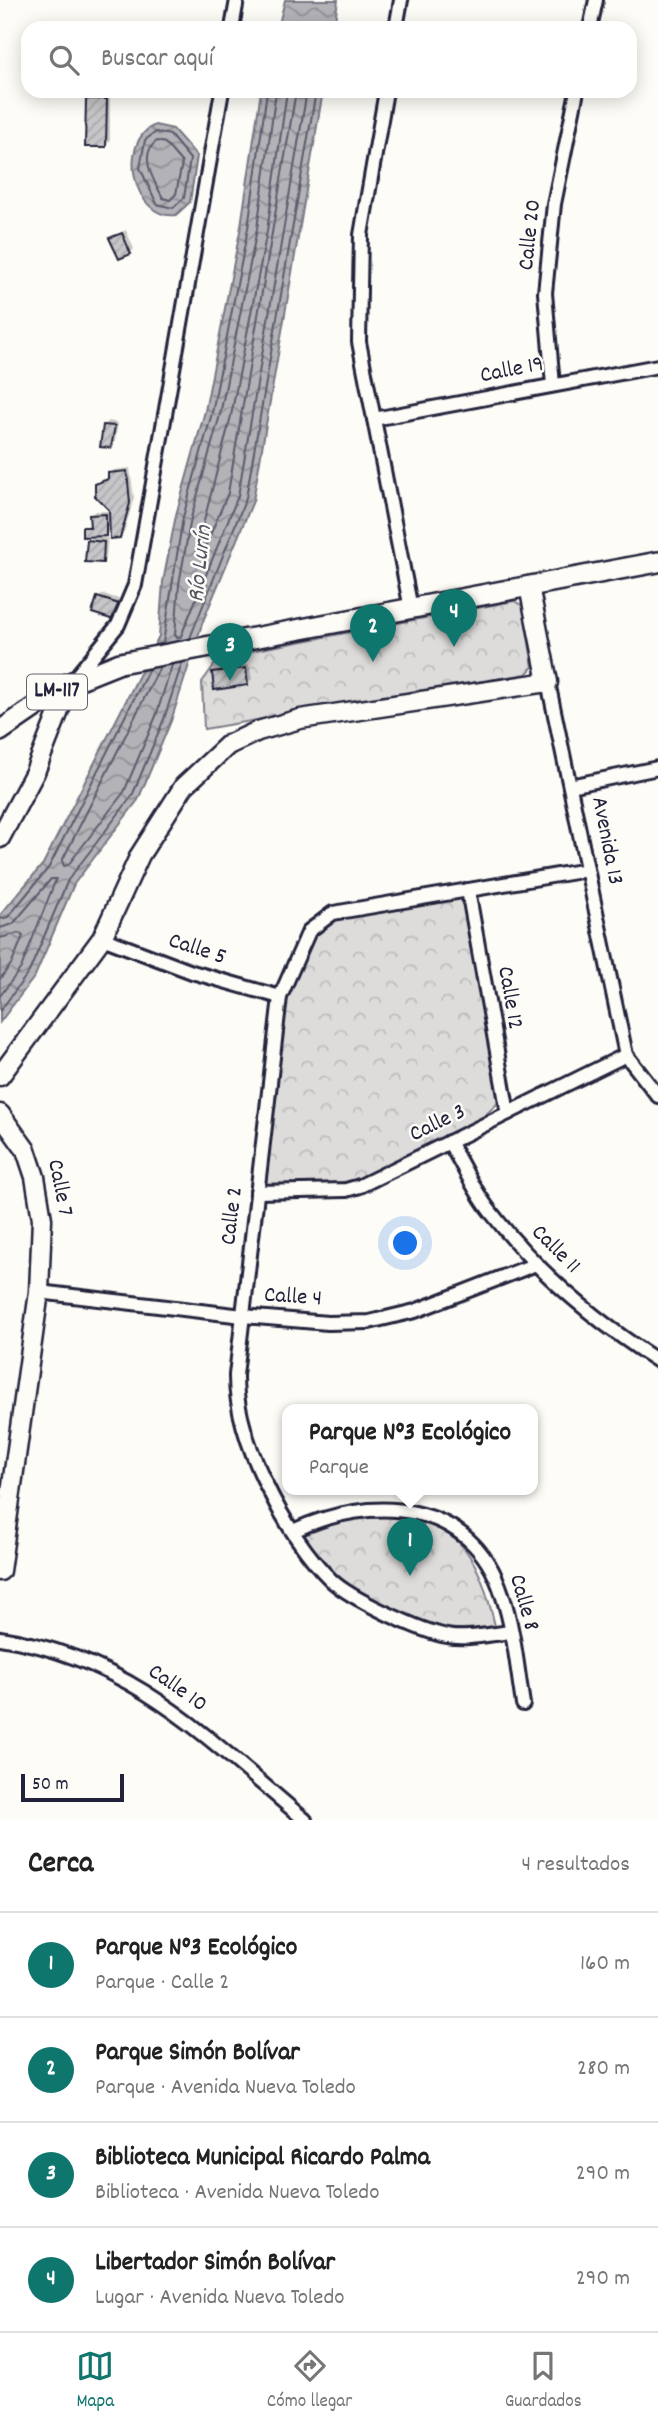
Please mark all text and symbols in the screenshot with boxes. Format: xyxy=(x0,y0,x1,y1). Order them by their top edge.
search box xyxy=(21,21,637,98)
icon: search xyxy=(45,41,83,79)
text: Buscar aquí xyxy=(101,41,213,78)
street label: Calle 20 xyxy=(511,198,551,272)
street label: Calle 19 xyxy=(477,349,547,393)
water label: Río Lurín xyxy=(180,523,222,604)
pin: 4 xyxy=(431,589,477,647)
pin: 2 xyxy=(350,604,396,662)
pin: 3 xyxy=(207,623,253,681)
road number: LM-117 xyxy=(27,674,87,710)
street label: Avenida 13 xyxy=(581,794,631,888)
street label: Calle 5 xyxy=(164,925,230,975)
street label: Calle 12 xyxy=(487,964,531,1032)
street label: Calle 3 xyxy=(404,1096,472,1152)
street label: Calle 7 xyxy=(37,1157,81,1219)
street label: Calle 2 xyxy=(213,1185,253,1247)
street label: Calle 11 xyxy=(523,1218,587,1282)
your location xyxy=(388,1226,422,1260)
street label: Calle 4 xyxy=(263,1280,323,1316)
popup xyxy=(282,1404,538,1495)
text: Parque N°3 Ecológico xyxy=(309,1415,511,1452)
text: Parque xyxy=(309,1452,369,1485)
pin: 1 xyxy=(387,1518,433,1576)
street label: Calle 8 xyxy=(499,1571,547,1635)
street label: Calle 10 xyxy=(140,1657,214,1721)
scale bar xyxy=(21,1771,124,1803)
text: 50 m xyxy=(32,1772,69,1799)
text: Cerca xyxy=(28,1844,93,1887)
text: 4 resultados xyxy=(521,1849,630,1882)
text: Parque N°3 Ecológico xyxy=(95,1930,297,1967)
text: 1 xyxy=(48,1948,54,1981)
text: 160 m xyxy=(580,1948,630,1981)
text: Parque · Calle 2 xyxy=(95,1967,229,2000)
text: Parque Simón Bolívar xyxy=(95,2035,300,2072)
text: 2 xyxy=(46,2053,56,2086)
text: 280 m xyxy=(577,2053,630,2086)
text: Parque · Avenida Nueva Toledo xyxy=(95,2072,356,2105)
text: Biblioteca Municipal Ricardo Palma xyxy=(95,2140,430,2177)
text: 3 xyxy=(46,2158,56,2191)
text: 290 m xyxy=(576,2158,630,2191)
text: Biblioteca · Avenida Nueva Toledo xyxy=(95,2177,379,2210)
text: Libertador Simón Bolívar xyxy=(95,2245,335,2282)
text: 4 xyxy=(46,2263,56,2296)
text: 290 m xyxy=(576,2263,630,2296)
text: Lugar · Avenida Nueva Toledo xyxy=(95,2282,344,2315)
tab: Mapa xyxy=(76,2347,114,2416)
tab: Cómo llegar xyxy=(267,2347,352,2416)
tab: Guardados xyxy=(505,2347,582,2416)

